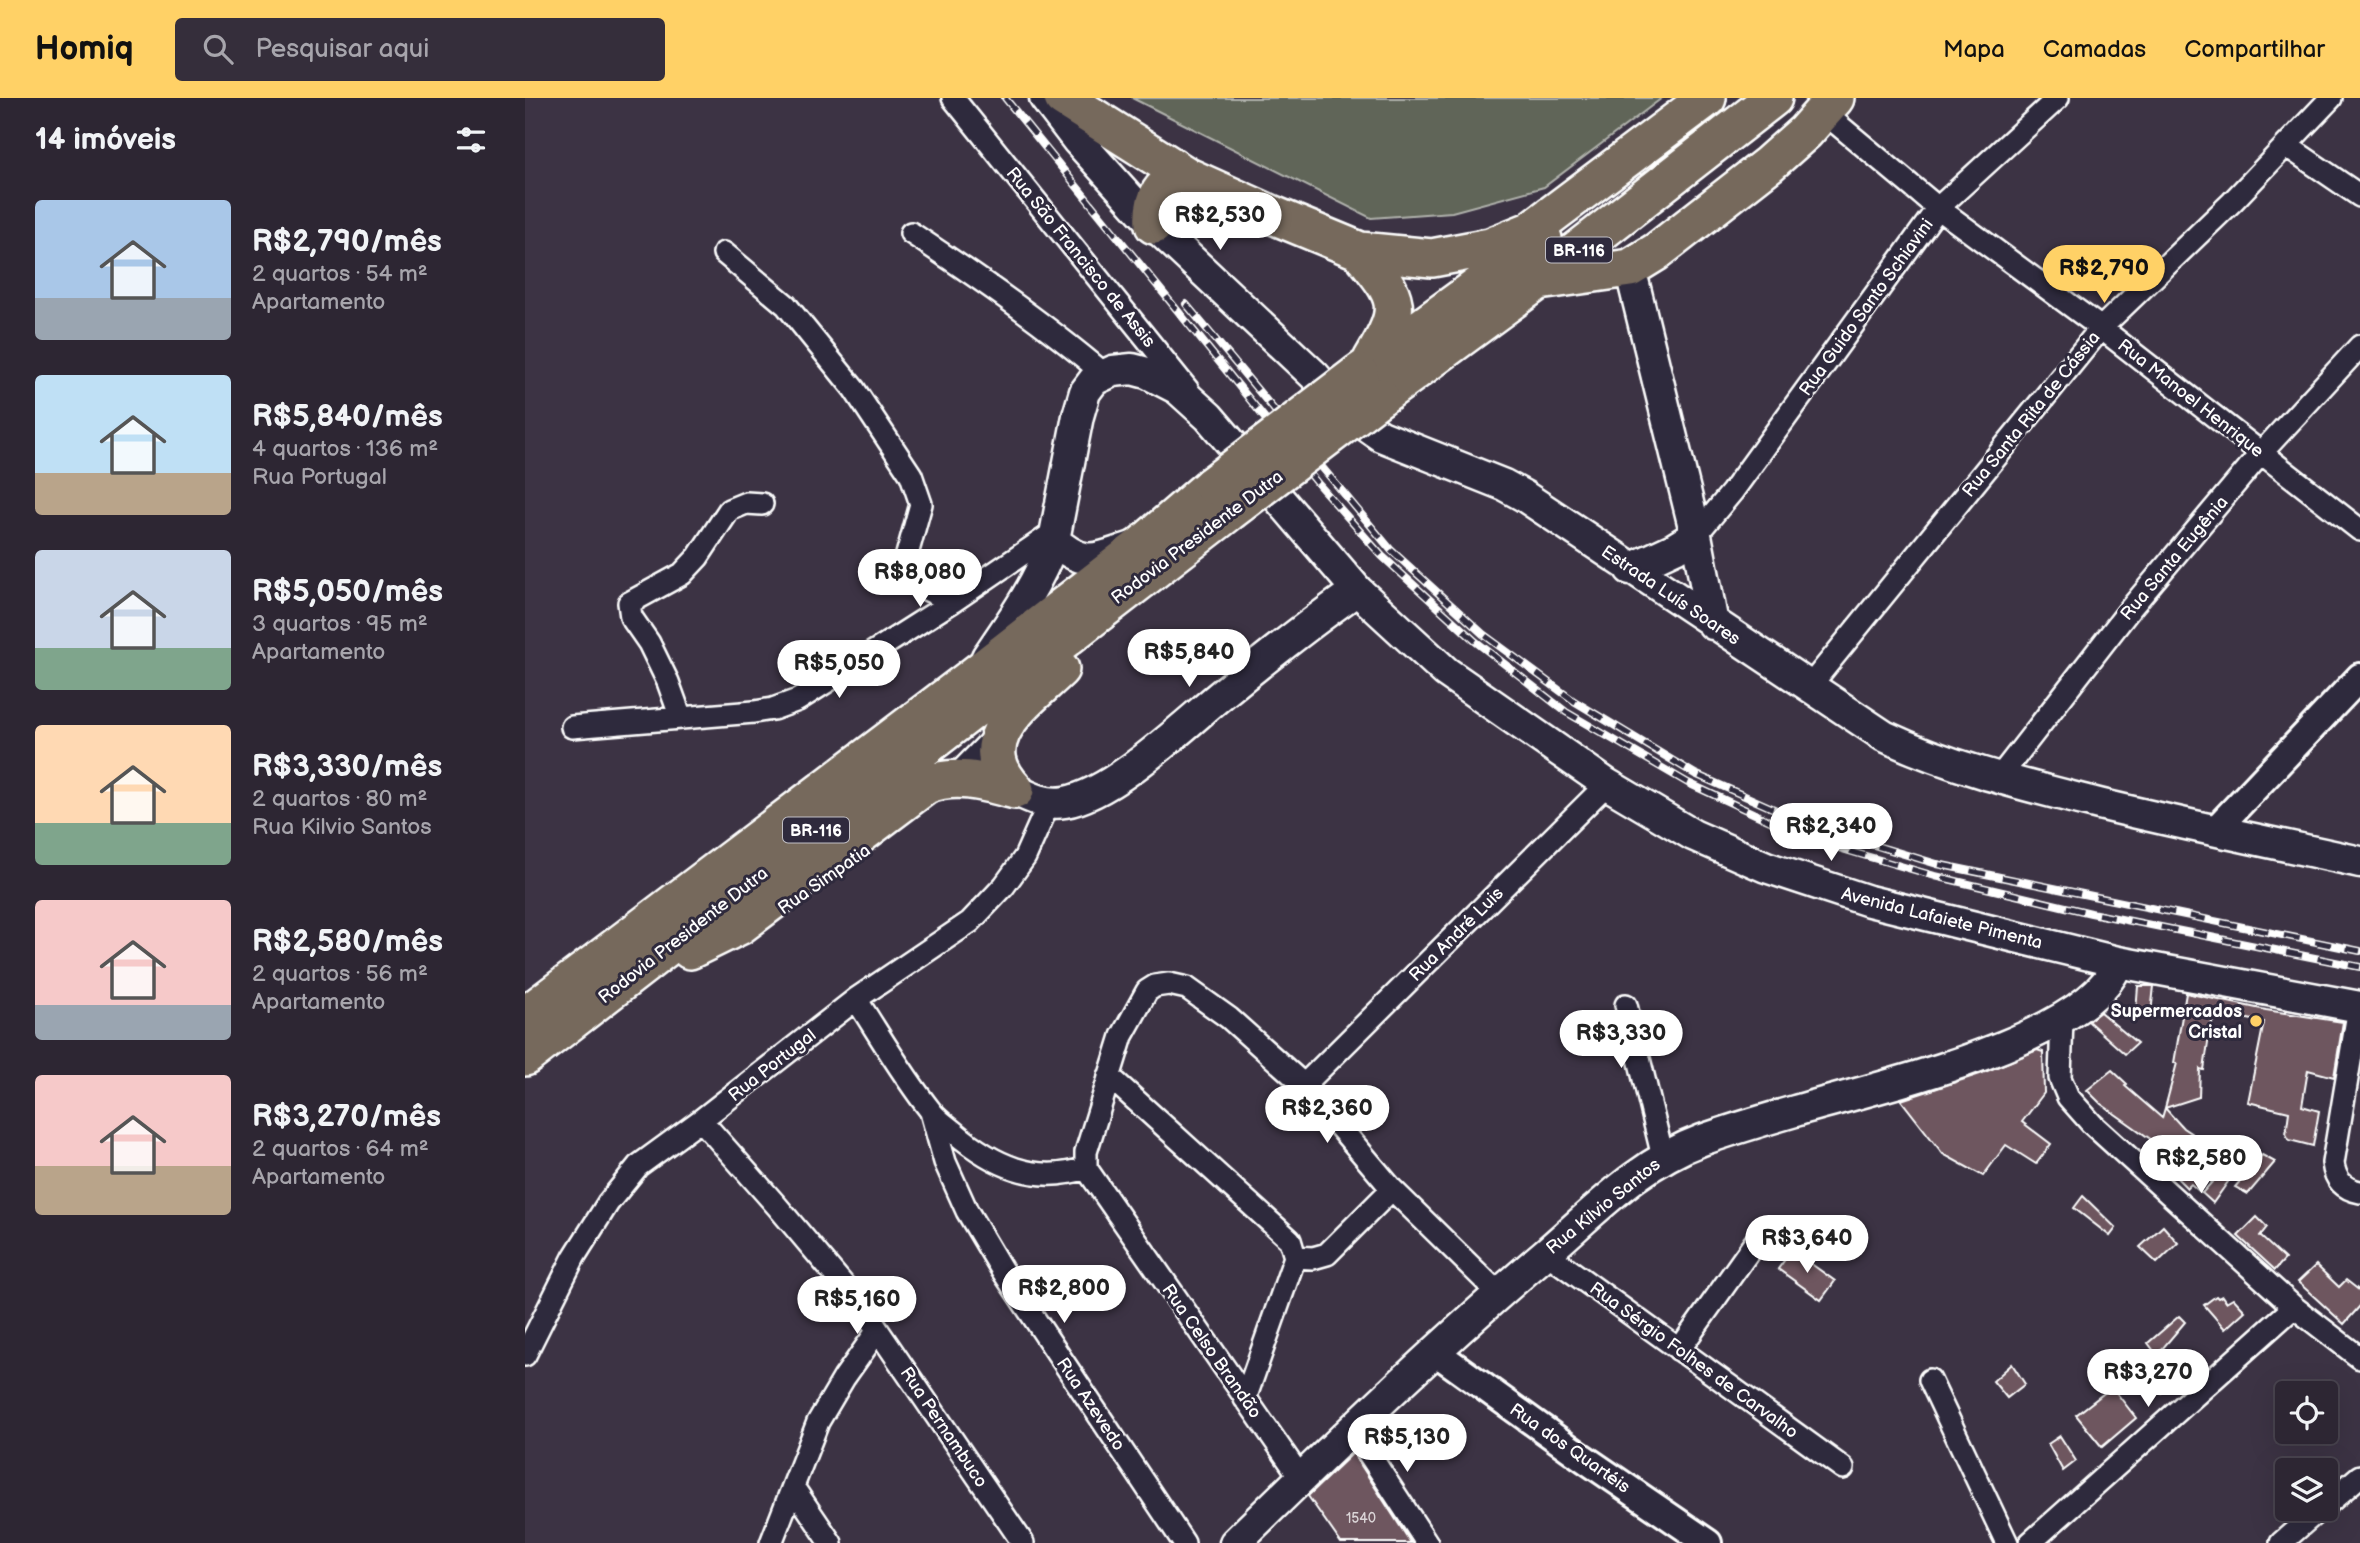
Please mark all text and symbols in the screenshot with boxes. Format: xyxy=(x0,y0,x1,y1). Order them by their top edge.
search box xyxy=(175,18,665,81)
text: Homiq xyxy=(35,29,133,69)
icon: search xyxy=(199,30,237,68)
text: Pesquisar aqui xyxy=(255,34,429,65)
text: Mapa xyxy=(1943,35,2005,64)
text: Camadas xyxy=(2043,35,2146,64)
text: Compartilhar xyxy=(2184,35,2325,64)
icon: filters xyxy=(452,121,490,159)
text: 14 imóveis xyxy=(35,122,176,158)
street label: Rua São Francisco de Assis xyxy=(1002,163,1160,352)
pin: R$2,530 xyxy=(1155,192,1285,252)
text: R$2,530 xyxy=(1175,201,1265,229)
street label: Rua Guido Santo Schiavini xyxy=(1795,215,1938,400)
text: R$2,790/mês xyxy=(252,224,442,260)
icon: home xyxy=(91,228,175,312)
road number: BR-116 xyxy=(1546,238,1612,262)
pin: R$2,790 xyxy=(2039,246,2169,305)
text: R$2,790 xyxy=(2059,254,2149,282)
text: 2 quartos · 54 m² xyxy=(252,260,428,288)
text: Apartamento xyxy=(252,288,385,316)
street label: Rua Santa Rita de Cássia xyxy=(1958,327,2105,501)
street label: Rua Manoel Henrique xyxy=(2114,335,2268,462)
text: R$5,840/mês xyxy=(252,399,443,435)
icon: home xyxy=(91,403,175,487)
text: 4 quartos · 136 m² xyxy=(252,435,438,463)
text: Rua Portugal xyxy=(252,463,387,491)
street label: Rodovia Presidente Dutra xyxy=(1107,466,1287,609)
street label: Rua Santa Eugênia xyxy=(2116,492,2233,625)
street label: Estrada Luís Soares xyxy=(1597,541,1744,650)
pin: R$8,080 xyxy=(855,550,985,609)
text: R$8,080 xyxy=(874,558,966,586)
text: R$5,050/mês xyxy=(252,574,443,610)
icon: home xyxy=(91,578,175,662)
text: 3 quartos · 95 m² xyxy=(252,610,428,638)
pin: R$5,840 xyxy=(1124,630,1254,689)
text: Apartamento xyxy=(252,638,385,666)
text: R$5,840 xyxy=(1144,638,1235,666)
pin: R$5,050 xyxy=(774,640,904,700)
text: R$5,050 xyxy=(793,649,885,677)
text: R$3,330/mês xyxy=(252,749,442,785)
icon: home xyxy=(91,753,175,837)
text: 2 quartos · 80 m² xyxy=(252,785,428,813)
pin: R$2,340 xyxy=(1766,804,1896,863)
text: R$2,340 xyxy=(1785,812,1877,840)
text: Rua Kilvio Santos xyxy=(252,813,432,841)
road number: BR-116 xyxy=(783,818,849,842)
street label: Rua Simpatia xyxy=(774,840,875,919)
street label: Rodovia Presidente Dutra xyxy=(594,863,772,1008)
street label: Rua André Luis xyxy=(1405,883,1508,986)
street label: Avenida Lafaiete Pimenta xyxy=(1839,883,2044,954)
text: R$2,580/mês xyxy=(252,924,443,960)
icon: home xyxy=(91,928,175,1012)
text: 2 quartos · 56 m² xyxy=(252,960,428,988)
text: Apartamento xyxy=(252,988,385,1016)
place label: Supermercados Cristal xyxy=(2111,1001,2242,1043)
pin: R$3,330 xyxy=(1556,1010,1686,1070)
marker: Supermercados Cristal xyxy=(2248,1013,2264,1029)
text: R$3,330 xyxy=(1576,1019,1666,1047)
street label: Rua Portugal xyxy=(724,1025,820,1106)
pin: R$2,360 xyxy=(1262,1086,1392,1145)
text: R$2,360 xyxy=(1281,1094,1373,1122)
text: R$3,270/mês xyxy=(252,1099,441,1135)
icon: home xyxy=(91,1103,175,1187)
text: 2 quartos · 64 m² xyxy=(252,1135,429,1163)
pin: R$2,580 xyxy=(2136,1136,2266,1195)
text: R$2,580 xyxy=(2155,1144,2247,1172)
street label: Rua Kilvio Santos xyxy=(1542,1154,1665,1259)
text: Apartamento xyxy=(252,1163,385,1191)
pin: R$3,640 xyxy=(1742,1216,1872,1275)
text: R$3,640 xyxy=(1761,1224,1853,1252)
pin: R$2,800 xyxy=(999,1266,1129,1325)
text: R$2,800 xyxy=(1018,1274,1110,1302)
pin: R$5,160 xyxy=(792,1276,922,1336)
street label: Rua Sérgio Folhes de Carvalho xyxy=(1586,1278,1802,1443)
street label: Rua Celso Brandão xyxy=(1157,1280,1266,1422)
text: R$5,160 xyxy=(813,1285,901,1313)
pin: R$3,270 xyxy=(2083,1350,2213,1409)
street label: Rua Azevedo xyxy=(1052,1354,1129,1455)
text: R$3,270 xyxy=(2103,1358,2193,1386)
street label: Rua Pernambuco xyxy=(896,1363,992,1492)
map controls xyxy=(2275,1381,2338,1521)
button: locate xyxy=(2275,1381,2338,1444)
street label: Rua dos Quartéis xyxy=(1506,1399,1634,1498)
pin: R$5,130 xyxy=(1342,1414,1472,1474)
text: R$5,130 xyxy=(1364,1423,1450,1451)
button: layers xyxy=(2275,1458,2338,1521)
house number: 1540 xyxy=(1346,1510,1376,1527)

